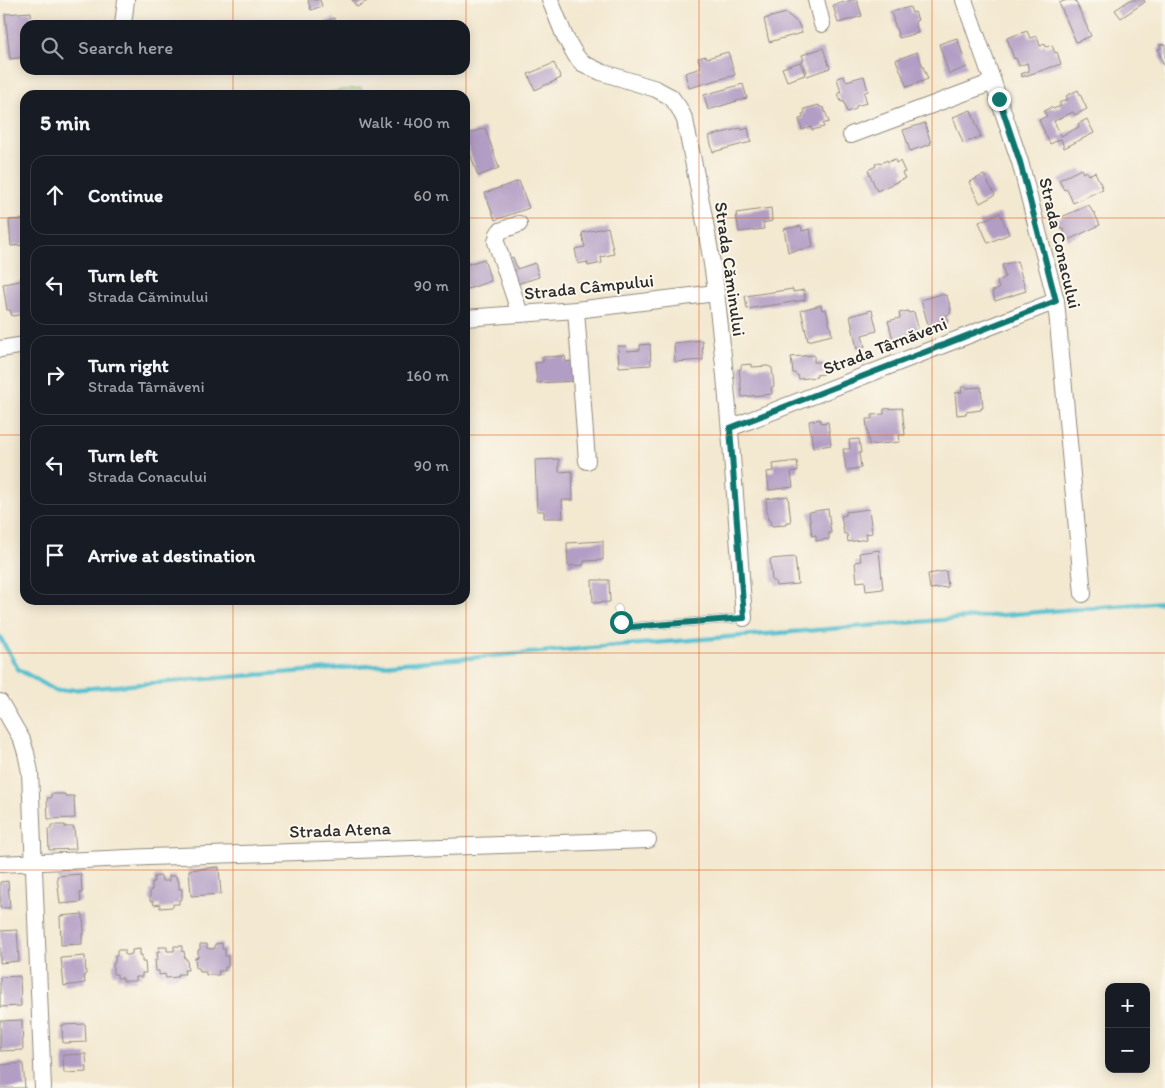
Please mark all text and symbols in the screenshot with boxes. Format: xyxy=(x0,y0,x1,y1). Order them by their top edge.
search box xyxy=(20,20,470,75)
icon: search xyxy=(38,34,66,62)
text: Search here xyxy=(78,36,173,59)
route end xyxy=(988,88,1011,111)
text: 5 min xyxy=(40,110,90,135)
text: Walk · 400 m xyxy=(358,113,450,132)
street label: Strada Conacului xyxy=(1034,175,1086,311)
icon: ahead xyxy=(41,181,69,209)
text: Continue xyxy=(88,184,163,207)
text: 60 m xyxy=(414,186,449,205)
street label: Strada Căminului xyxy=(710,200,750,338)
text: Turn left xyxy=(88,264,158,287)
street label: Strada Câmpului xyxy=(523,269,655,305)
icon: left xyxy=(41,271,69,299)
text: 90 m xyxy=(414,276,449,295)
text: Strada Căminului xyxy=(88,287,208,306)
street label: Strada Târnăveni xyxy=(820,312,950,380)
text: Turn right xyxy=(88,354,169,377)
icon: right xyxy=(41,361,69,389)
text: 160 m xyxy=(406,366,449,385)
text: Strada Târnăveni xyxy=(88,377,205,396)
text: Turn left xyxy=(88,444,158,467)
icon: left xyxy=(41,451,69,479)
text: 90 m xyxy=(414,456,449,475)
text: Strada Conacului xyxy=(88,467,207,486)
icon: arrive xyxy=(41,541,69,569)
text: Arrive at destination xyxy=(88,544,255,567)
route start xyxy=(610,611,633,634)
street label: Strada Atena xyxy=(289,817,392,843)
map controls xyxy=(1105,983,1150,1073)
button: + xyxy=(1105,983,1150,1028)
button: − xyxy=(1105,1028,1150,1073)

